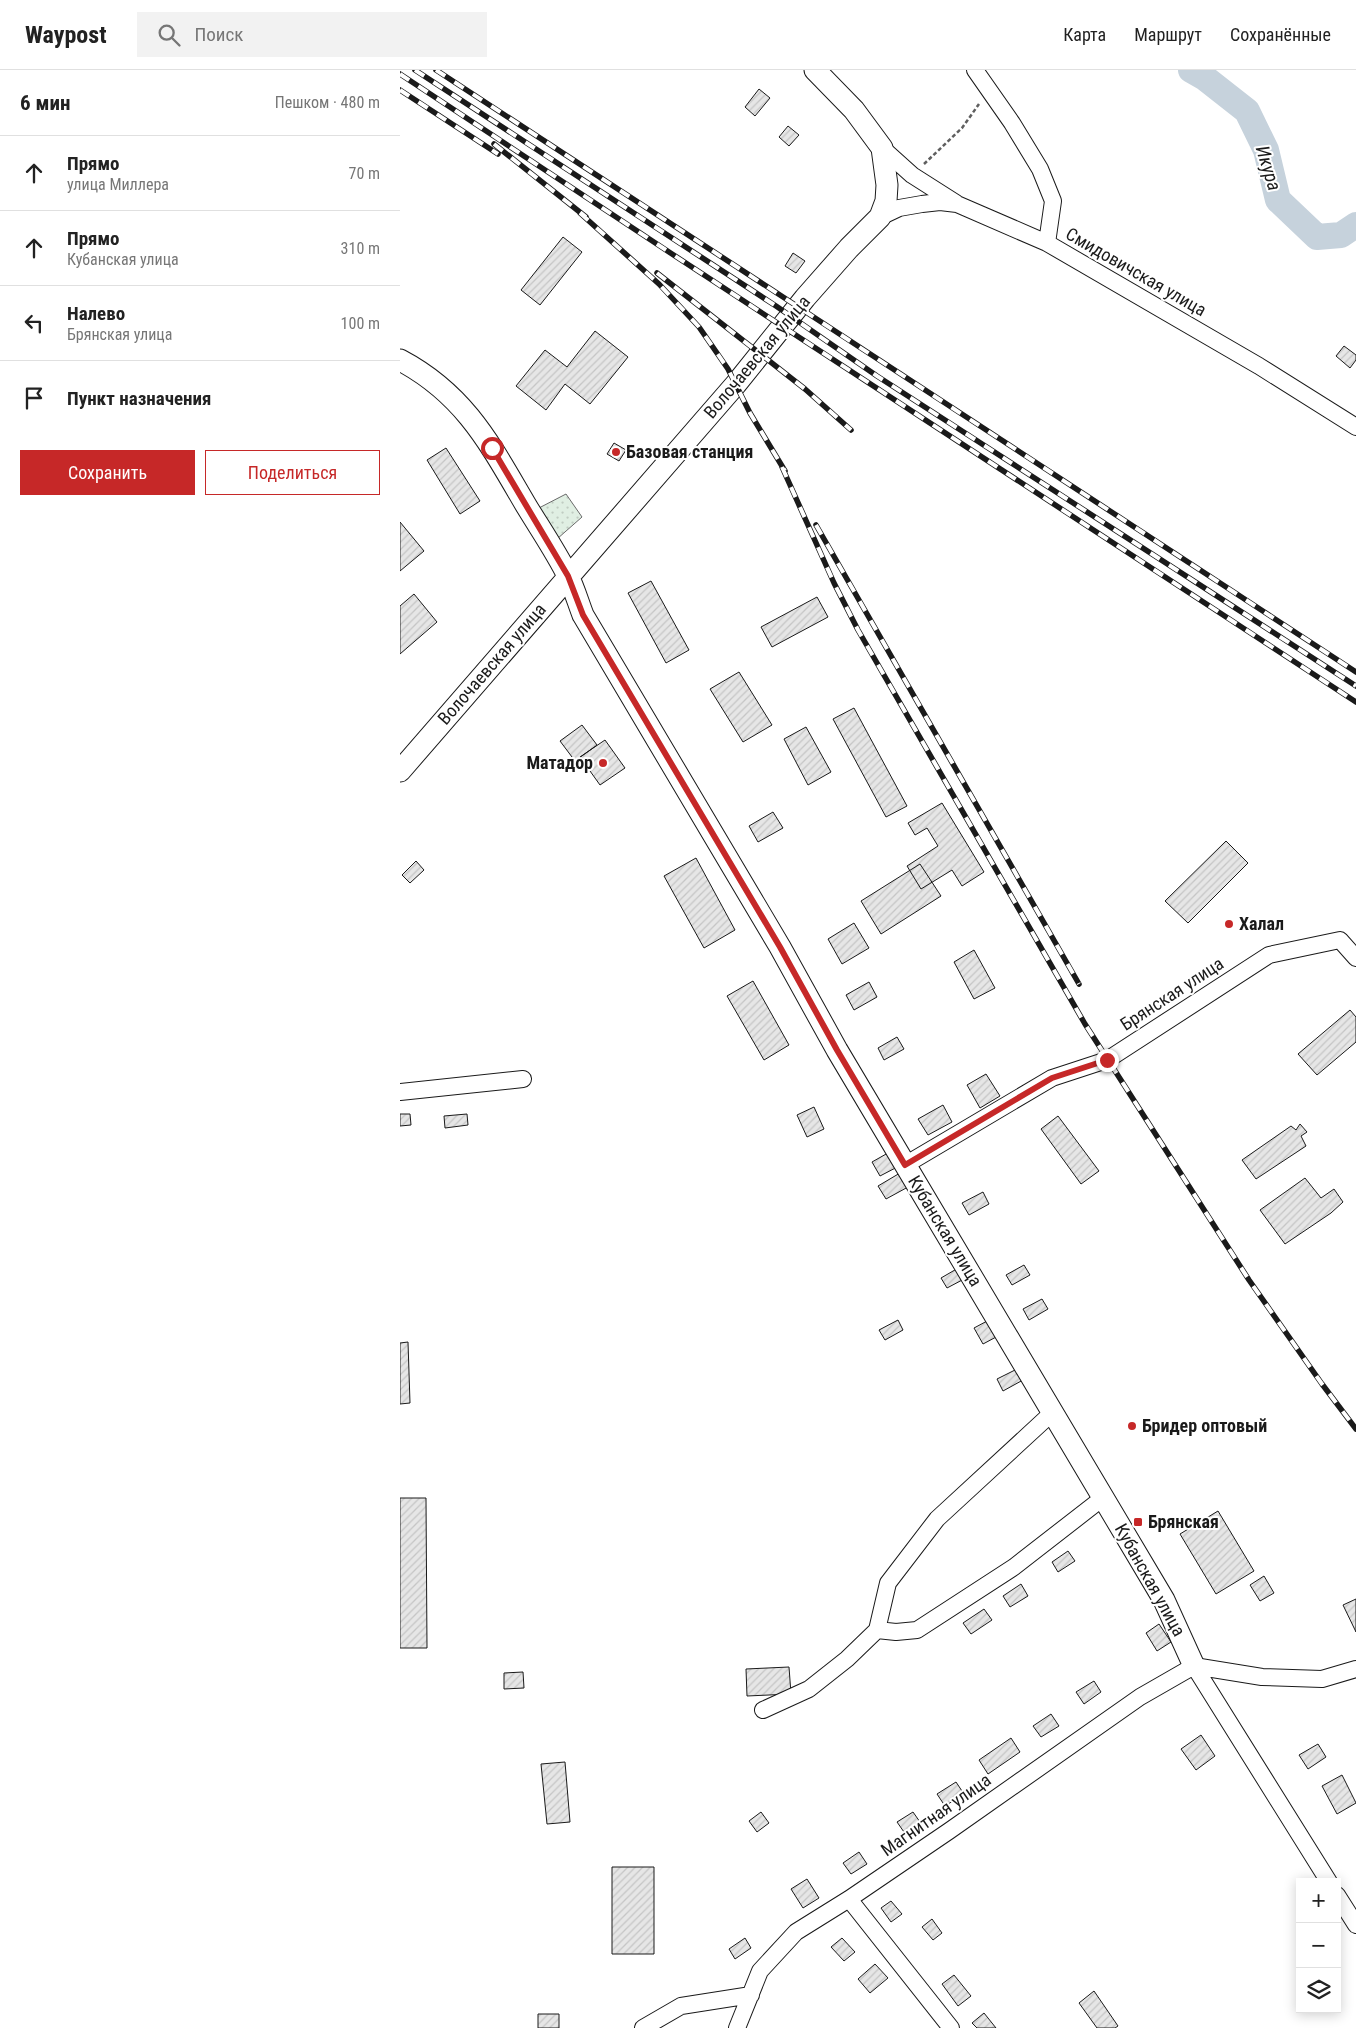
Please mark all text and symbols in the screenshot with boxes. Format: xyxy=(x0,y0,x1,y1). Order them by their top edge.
search box xyxy=(137,12,487,57)
text: Waypost xyxy=(25,21,107,49)
icon: search xyxy=(155,21,183,49)
text: Поиск xyxy=(195,23,243,46)
text: Карта xyxy=(1063,24,1106,45)
text: Маршрут xyxy=(1134,24,1202,45)
text: Сохранённые xyxy=(1230,24,1331,45)
text: 6 мин xyxy=(20,91,70,115)
text: Пешком · 480 m xyxy=(275,93,380,112)
water label: Икура xyxy=(1251,143,1286,193)
text: Прямо xyxy=(67,152,120,175)
icon: ahead xyxy=(20,159,48,187)
text: 70 m xyxy=(348,164,380,183)
text: улица Миллера xyxy=(67,175,169,194)
street label: Смидовичская улица xyxy=(1062,223,1210,320)
text: Прямо xyxy=(67,227,120,250)
icon: ahead xyxy=(20,234,48,262)
text: 310 m xyxy=(341,239,380,258)
text: Кубанская улица xyxy=(67,250,179,269)
street label: Волочаевская улица xyxy=(699,291,814,422)
text: Налево xyxy=(67,302,125,325)
icon: left xyxy=(20,309,48,337)
text: 100 m xyxy=(341,314,380,333)
text: Брянская улица xyxy=(67,325,172,344)
icon: arrive xyxy=(20,384,48,412)
text: Пункт назначения xyxy=(67,387,211,410)
route start xyxy=(481,437,504,460)
place label: Базовая станция xyxy=(626,441,753,462)
marker: Базовая станция xyxy=(610,446,622,458)
button: Сохранить xyxy=(20,450,195,495)
button: Поделиться xyxy=(205,450,380,495)
street label: Волочаевская улица xyxy=(433,599,550,729)
place label: Матадор xyxy=(526,752,593,773)
marker: Матадор xyxy=(597,757,609,769)
place label: Халал xyxy=(1239,913,1284,934)
marker: Халал xyxy=(1223,918,1235,930)
street label: Брянская улица xyxy=(1116,952,1227,1035)
route end xyxy=(1096,1049,1119,1072)
street label: Кубанская улица xyxy=(904,1171,987,1290)
place label: Бридер оптовый xyxy=(1142,1415,1267,1436)
marker: Бридер оптовый xyxy=(1126,1420,1138,1432)
place label: Брянская xyxy=(1148,1511,1219,1532)
marker: Брянская xyxy=(1132,1516,1144,1528)
street label: Кубанская улица xyxy=(1111,1520,1190,1640)
street label: Магнитная улица xyxy=(877,1769,995,1860)
map controls xyxy=(1296,1878,1341,2013)
button: + xyxy=(1296,1878,1341,1923)
button: − xyxy=(1296,1923,1341,1968)
button: layers xyxy=(1296,1968,1341,2013)

